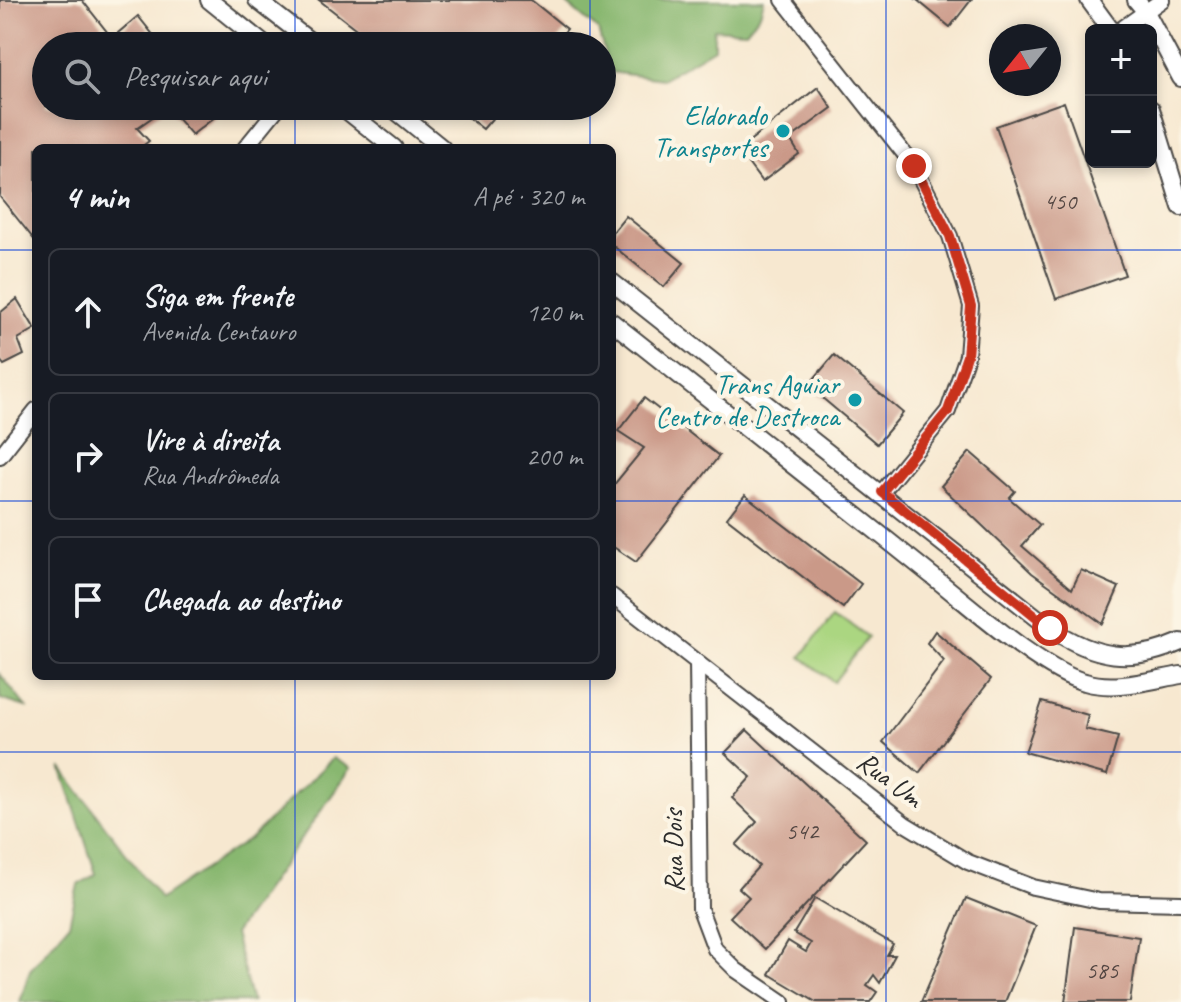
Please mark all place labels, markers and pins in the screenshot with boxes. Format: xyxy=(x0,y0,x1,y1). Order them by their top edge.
place label: Eldorado Transportes xyxy=(654,98,769,165)
marker: Eldorado Transportes xyxy=(774,122,792,140)
place label: Trans Aguiar Centro de Destroca xyxy=(656,367,842,434)
marker: Trans Aguiar Centro de Destroca xyxy=(846,391,864,409)

